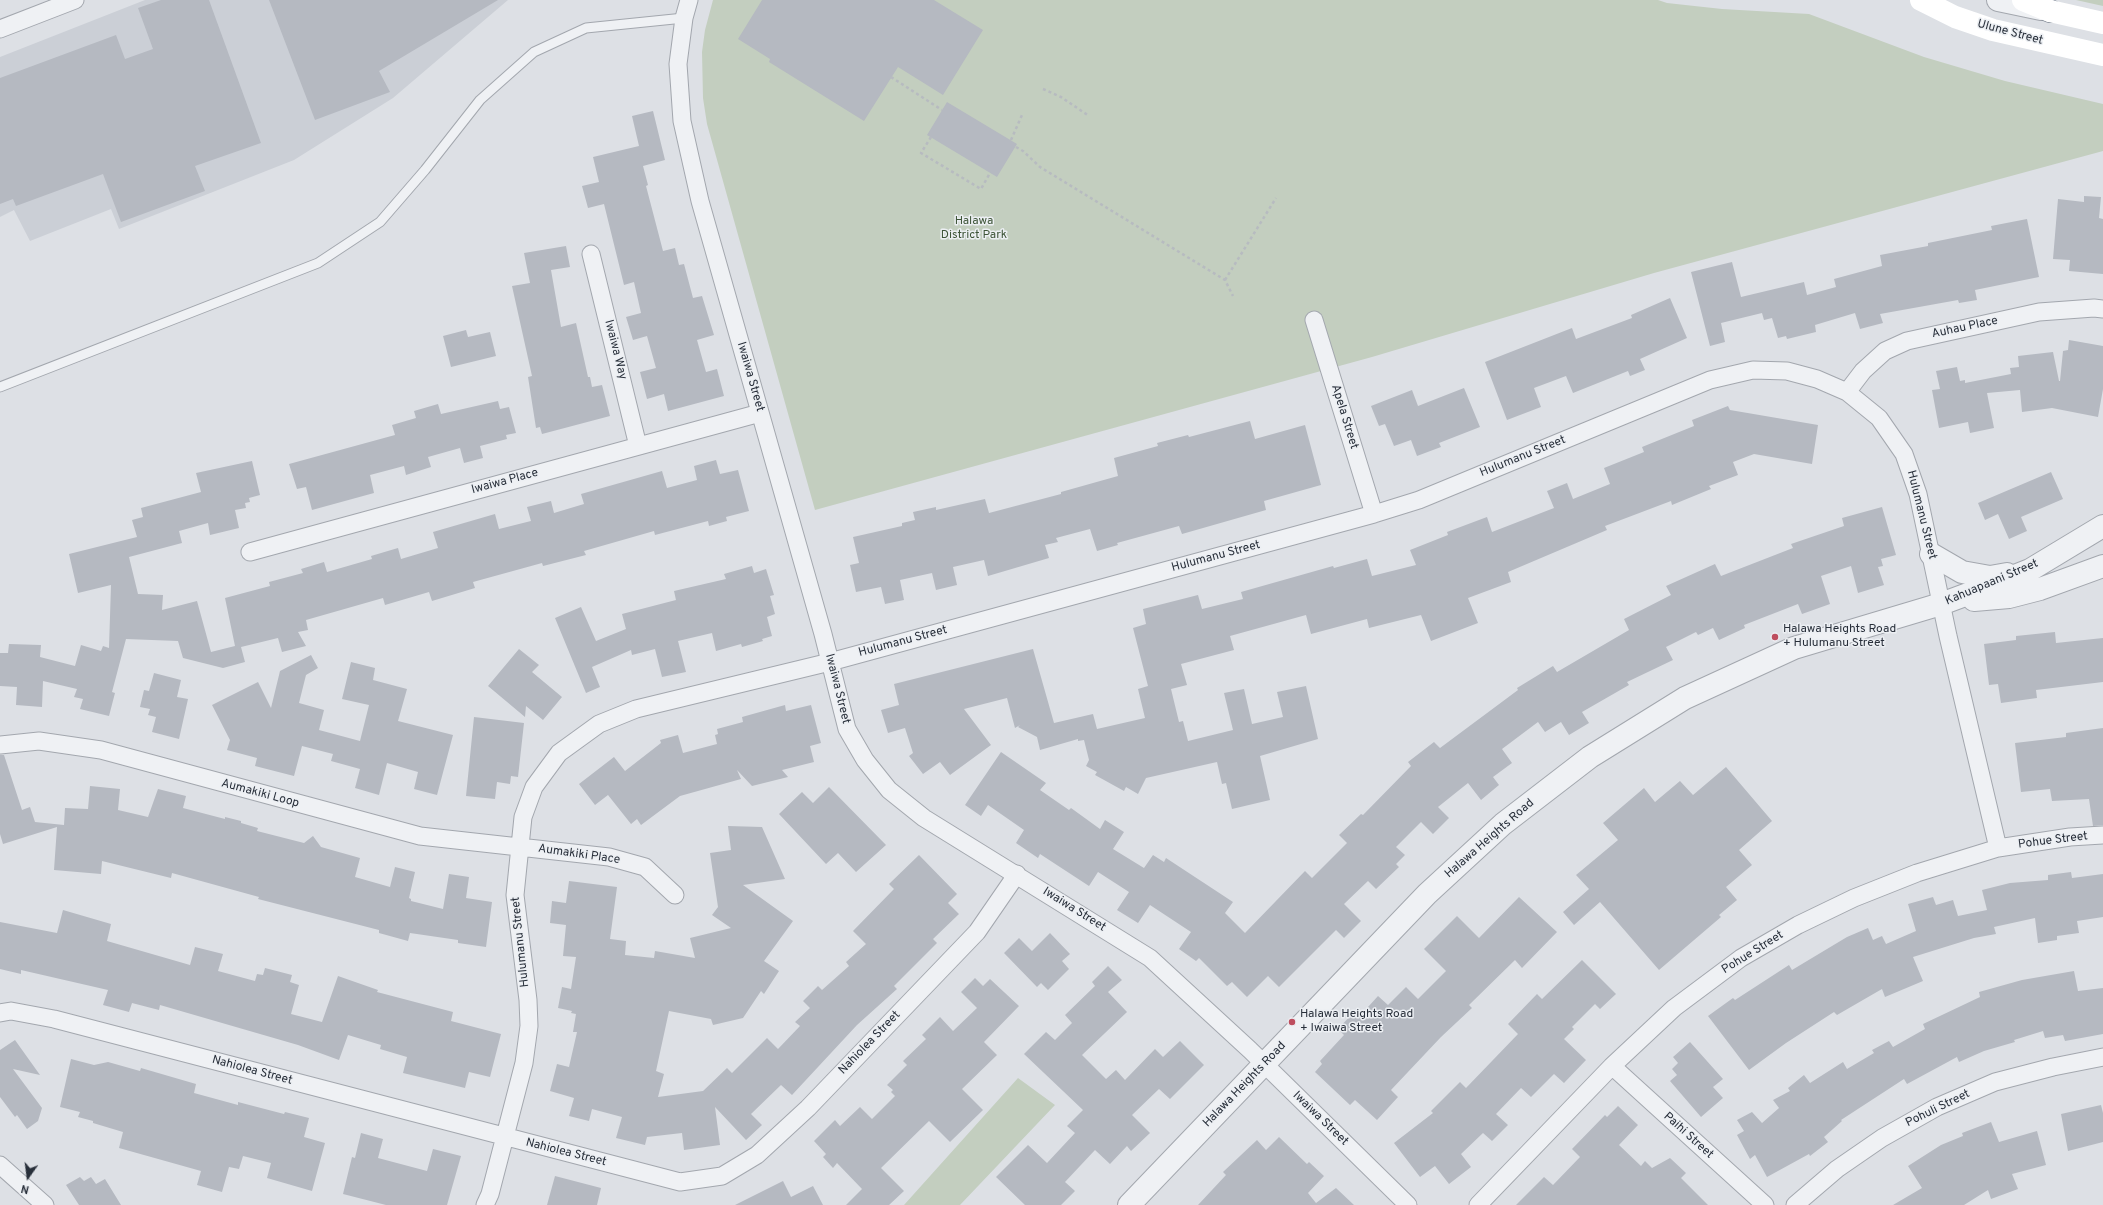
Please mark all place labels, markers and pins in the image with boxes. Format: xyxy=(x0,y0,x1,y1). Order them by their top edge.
place label: Halawa Heights Road + Hulumanu Street xyxy=(1783,623,1896,651)
marker: Halawa Heights Road + Hulumanu Street xyxy=(1770,632,1780,642)
place label: Halawa Heights Road + Iwaiwa Street xyxy=(1300,1008,1413,1036)
marker: Halawa Heights Road + Iwaiwa Street xyxy=(1287,1017,1297,1027)

